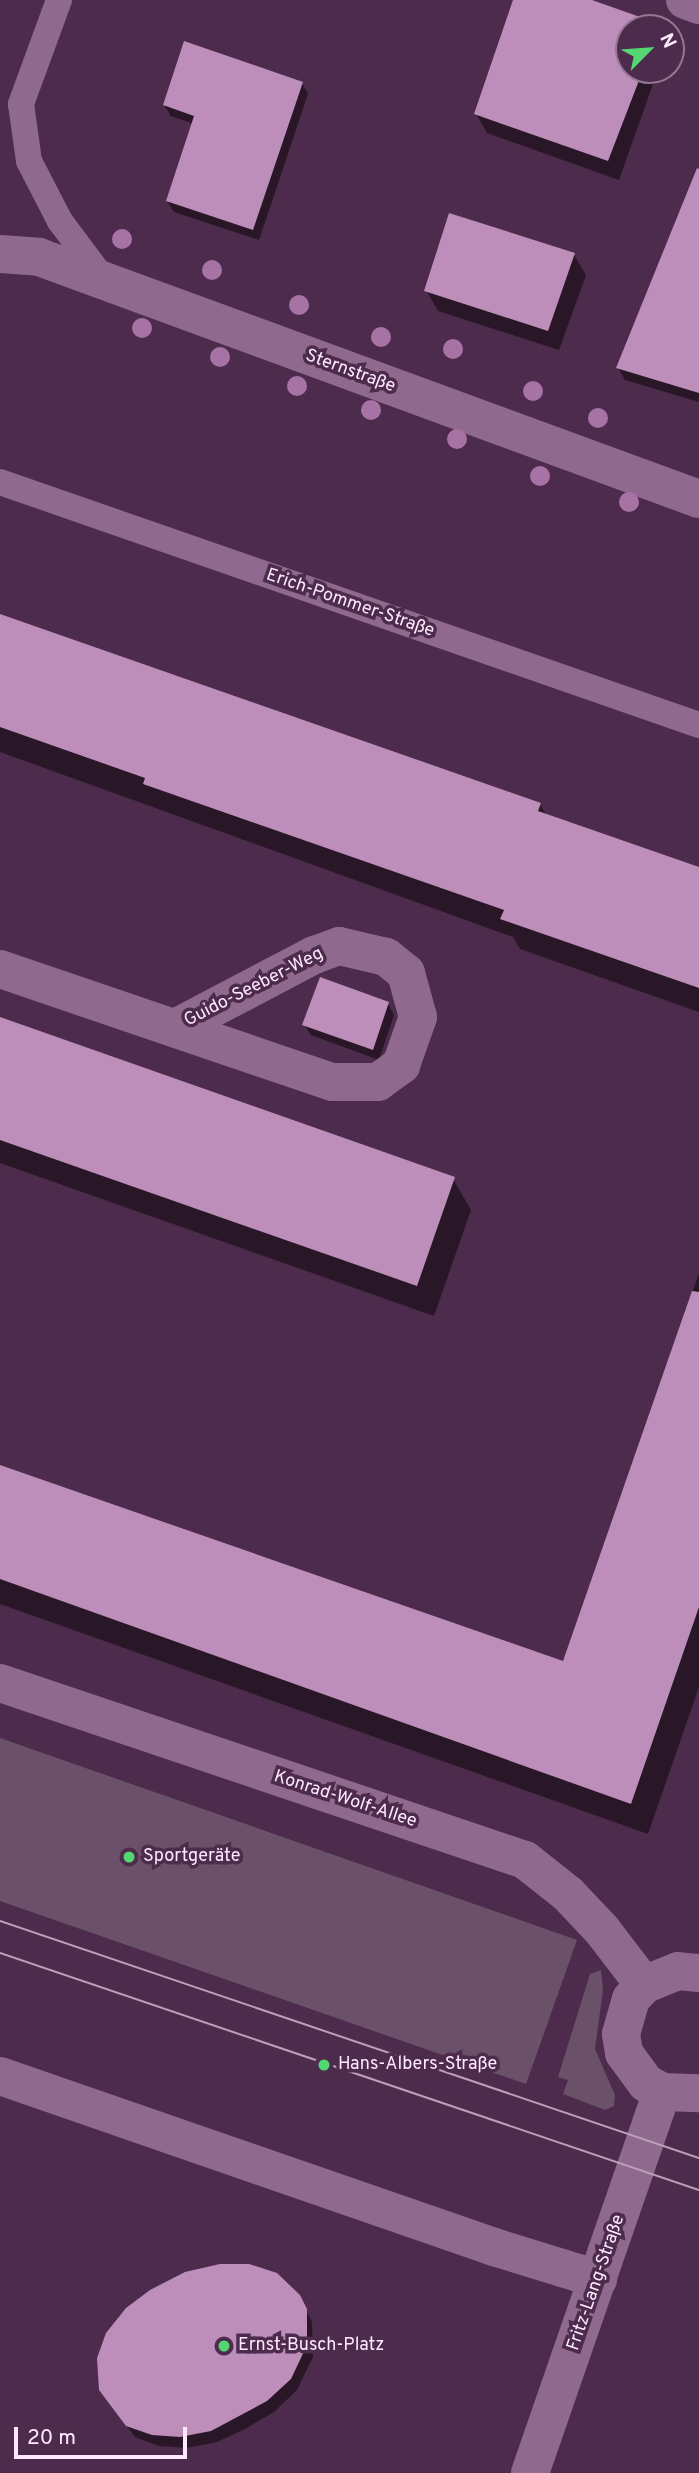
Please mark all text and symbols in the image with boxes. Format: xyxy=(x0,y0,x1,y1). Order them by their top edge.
north arrow xyxy=(615,14,685,84)
text: N xyxy=(653,30,681,52)
street label: Sternstraße xyxy=(302,346,398,398)
street label: Erich-Pommer-Straße xyxy=(263,565,437,643)
street label: Guido-Seeber-Weg xyxy=(181,944,327,1032)
street label: Konrad-Wolf-Allee xyxy=(271,1767,419,1833)
place label: Sportgeräte xyxy=(143,1846,240,1868)
marker: Sportgeräte xyxy=(121,1849,137,1865)
place label: Hans-Albers-Straße xyxy=(338,2054,497,2076)
marker: Hans-Albers-Straße xyxy=(316,2057,332,2073)
street label: Fritz-Lang-Straße xyxy=(564,2212,630,2354)
place label: Ernst-Busch-Platz xyxy=(238,2335,384,2357)
marker: Ernst-Busch-Platz xyxy=(216,2338,232,2354)
scale bar xyxy=(18,2414,191,2458)
text: 20 m xyxy=(27,2425,76,2452)

